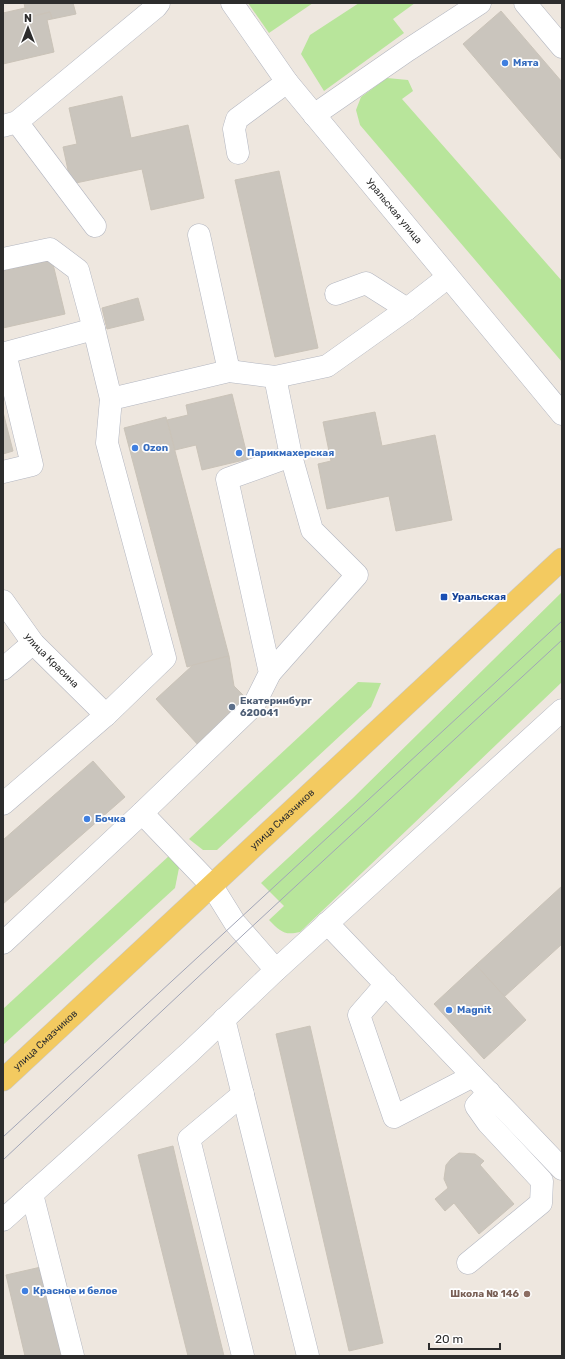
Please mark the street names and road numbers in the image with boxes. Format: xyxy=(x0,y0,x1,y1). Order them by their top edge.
street label: Уральская улица xyxy=(364,176,424,246)
street label: улица Красина xyxy=(22,631,81,691)
street label: улица Смазчиков xyxy=(248,786,317,852)
street label: улица Смазчиков xyxy=(11,1007,80,1073)

